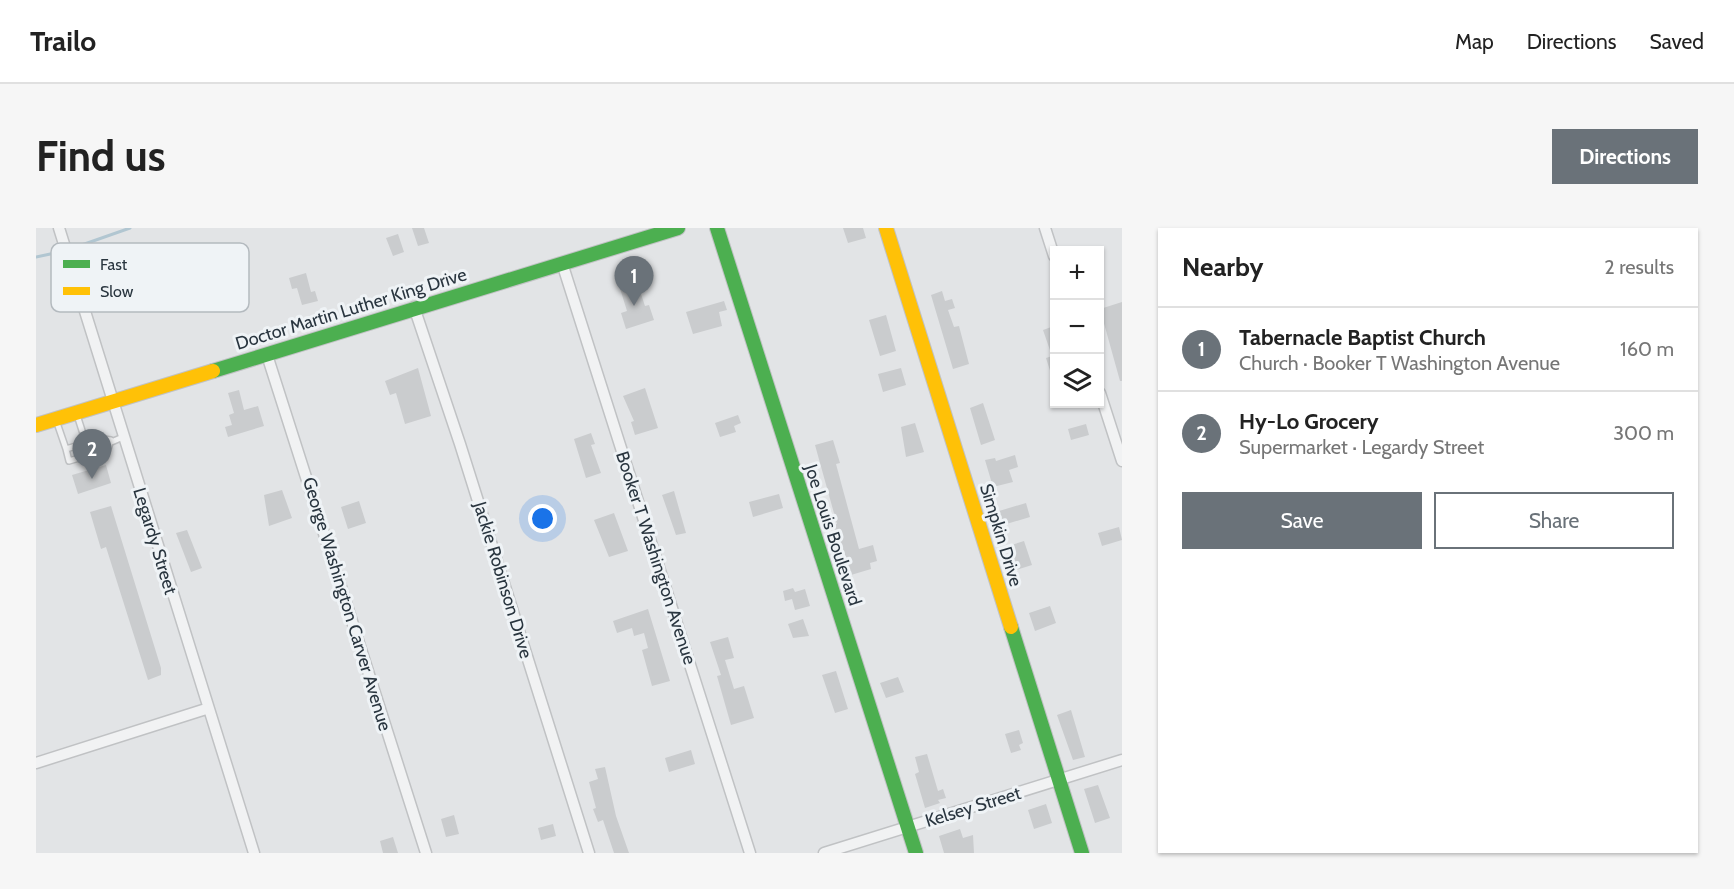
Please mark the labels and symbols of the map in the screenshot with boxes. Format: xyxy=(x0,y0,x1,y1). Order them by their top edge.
legend xyxy=(51,243,249,312)
text: Fast xyxy=(100,255,128,274)
pin: 1 xyxy=(614,256,654,306)
street label: Doctor Martin Luther King Drive xyxy=(233,263,469,355)
text: Slow xyxy=(100,282,134,301)
pin: 2 xyxy=(72,430,112,479)
street label: Booker T Washington Avenue xyxy=(611,449,701,667)
street label: Joe Louis Boulevard xyxy=(799,461,866,608)
street label: George Washington Carver Avenue xyxy=(298,475,396,733)
street label: Simpkin Drive xyxy=(975,481,1027,589)
street label: Legardy Street xyxy=(128,485,182,597)
street label: Jackie Robinson Drive xyxy=(468,498,537,661)
your location xyxy=(528,504,557,533)
street label: Kelsey Street xyxy=(922,782,1024,832)

